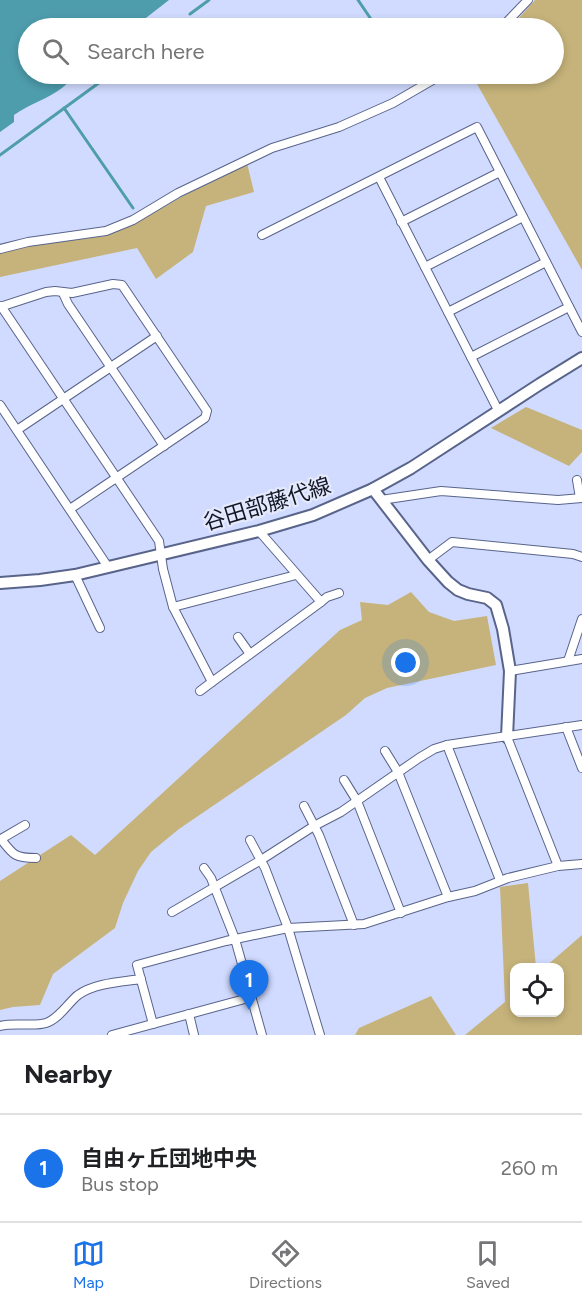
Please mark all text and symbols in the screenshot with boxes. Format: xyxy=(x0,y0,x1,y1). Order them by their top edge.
search box xyxy=(18,18,564,84)
icon: search xyxy=(39,35,72,68)
text: Search here xyxy=(87,38,205,65)
street label: 谷田部藤代線 xyxy=(200,472,334,536)
your location xyxy=(391,648,420,677)
pin: 1 xyxy=(230,960,268,1010)
map controls xyxy=(510,963,564,1017)
button: locate xyxy=(510,963,564,1017)
text: Nearby xyxy=(24,1058,112,1090)
text: 自由ヶ丘団地中央 xyxy=(81,1145,257,1172)
text: 1 xyxy=(39,1156,48,1180)
text: 260 m xyxy=(501,1156,558,1180)
text: Bus stop xyxy=(81,1172,159,1196)
tab: Map xyxy=(72,1237,105,1292)
tab: Directions xyxy=(249,1237,322,1292)
tab: Saved xyxy=(466,1237,510,1292)

